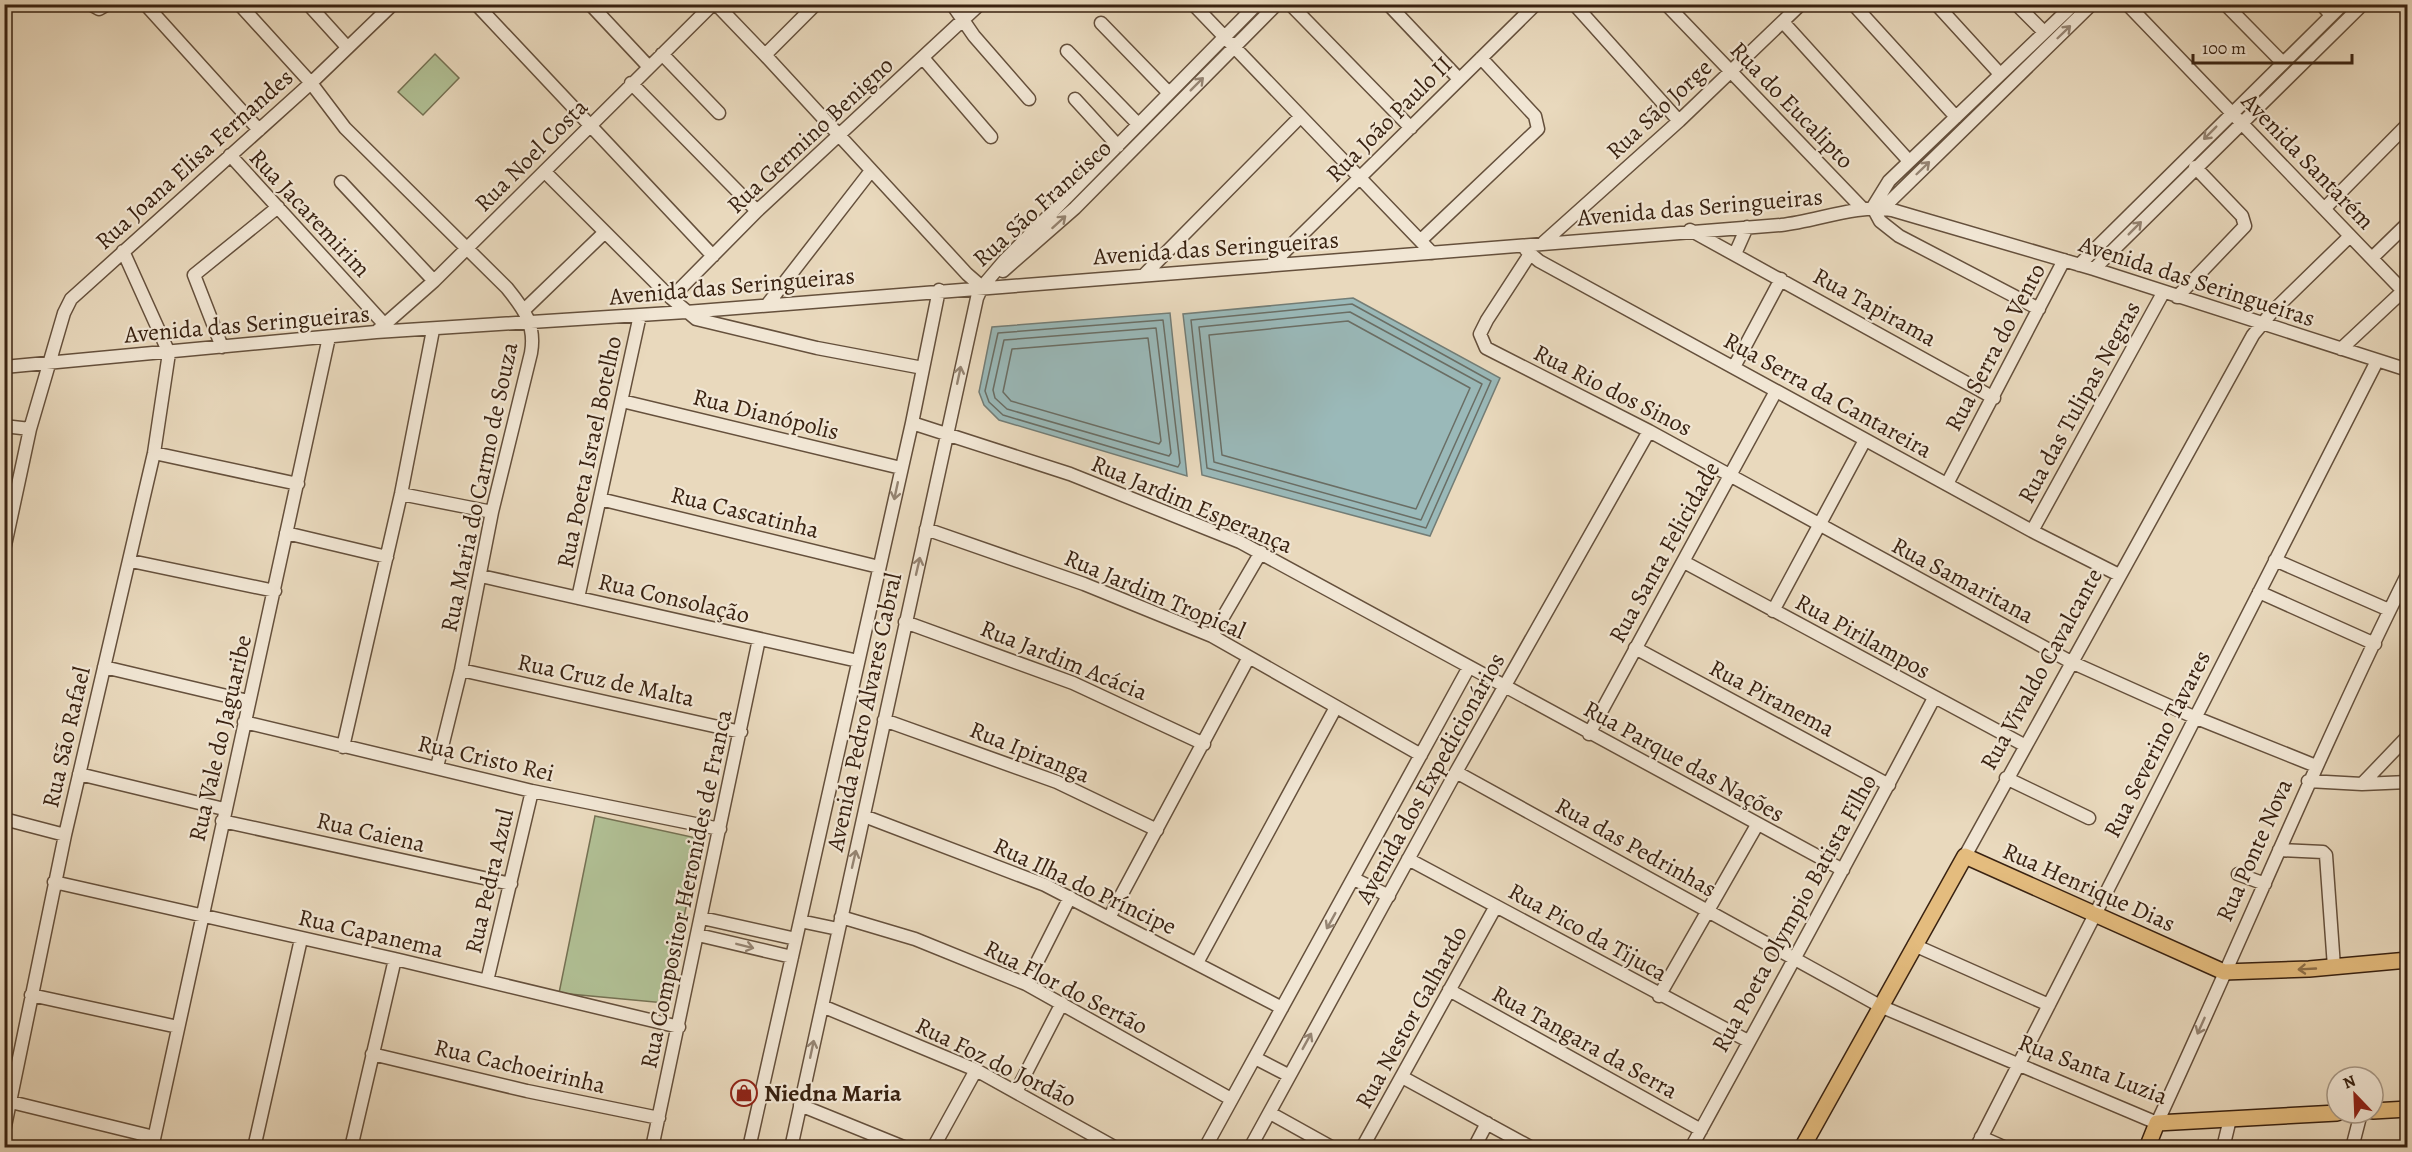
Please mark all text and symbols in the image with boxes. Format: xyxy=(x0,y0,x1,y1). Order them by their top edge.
one-way arrow xyxy=(2056,25,2071,40)
scale bar xyxy=(2193,27,2352,65)
street label: Rua do Eucalipto xyxy=(1723,34,1861,176)
text: 100 m xyxy=(2202,36,2246,60)
street label: Rua Germino Benigno xyxy=(720,49,900,221)
street label: Rua João Paulo II xyxy=(1319,49,1459,189)
street label: Rua São Jorge xyxy=(1599,52,1719,166)
street label: Rua Joana Elisa Fernandes xyxy=(88,61,300,257)
one-way arrow xyxy=(1190,77,1205,92)
street label: Avenida Santarém xyxy=(2234,85,2382,236)
street label: Rua Noel Costa xyxy=(467,91,595,219)
one-way arrow xyxy=(2203,125,2218,140)
street label: Rua São Francisco xyxy=(966,132,1118,274)
street label: Rua Jacaremirim xyxy=(242,142,378,284)
one-way arrow xyxy=(1916,160,1931,175)
street label: Avenida das Seringueiras xyxy=(1575,180,1824,234)
one-way arrow xyxy=(1051,215,1066,229)
one-way arrow xyxy=(2128,220,2143,235)
street label: Avenida das Seringueiras xyxy=(1091,223,1340,273)
street label: Avenida das Seringueiras xyxy=(2074,227,2319,334)
street label: Rua Serra do Vento xyxy=(1937,257,2053,437)
street label: Avenida das Seringueiras xyxy=(607,259,856,313)
street label: Rua Tapirama xyxy=(1807,260,1943,355)
street label: Rua das Tulipas Negras xyxy=(2010,295,2148,509)
street label: Avenida das Seringueiras xyxy=(122,297,371,351)
street label: Rua Serra da Cantareira xyxy=(1718,324,1939,466)
street label: Rua Poeta Israel Botelho xyxy=(549,333,629,571)
street label: Rua Rio dos Sinos xyxy=(1528,336,1698,444)
street label: Rua Maria do Carmo de Souza xyxy=(433,338,526,635)
one-way arrow xyxy=(954,366,965,385)
street label: Rua Dianópolis xyxy=(690,380,842,448)
street label: Rua Jardim Esperança xyxy=(1086,447,1298,561)
street label: Rua Santa Felicidade xyxy=(1601,456,1727,648)
street label: Rua Cascatinha xyxy=(668,478,823,546)
one-way arrow xyxy=(890,480,901,500)
street label: Rua Samaritana xyxy=(1886,529,2040,631)
street label: Rua Jardim Tropical xyxy=(1059,541,1251,647)
one-way arrow xyxy=(912,556,924,575)
street label: Rua Vivaldo Cavalcante xyxy=(1972,562,2110,776)
street label: Rua Consolação xyxy=(595,565,753,631)
street label: Avenida Pedro Alvares Cabral xyxy=(819,570,909,855)
street label: Rua Pirilampos xyxy=(1790,586,1936,686)
street label: Rua Jardim Acácia xyxy=(976,612,1153,708)
street label: Rua Vale do Jaguaribe xyxy=(181,632,259,844)
street label: Rua Severino Tavares xyxy=(2096,645,2218,843)
street label: Rua Cruz de Malta xyxy=(515,646,698,715)
street label: Avenida dos Expedicionários xyxy=(1347,647,1512,910)
street label: Rua Piranema xyxy=(1704,652,1841,745)
street label: Rua São Rafael xyxy=(34,663,98,811)
street label: Rua Parque das Nações xyxy=(1578,692,1790,830)
street label: Rua Compositor Heronides de Franca xyxy=(632,706,740,1071)
street label: Rua Ipiranga xyxy=(965,713,1096,791)
street label: Rua Cristo Rei xyxy=(415,727,557,789)
street label: Rua Poeta Olympio Batista Filho xyxy=(1704,768,1884,1058)
street label: Rua Ponte Nova xyxy=(2208,773,2300,927)
street label: Rua das Pedrinhas xyxy=(1550,789,1722,905)
street label: Rua Caiena xyxy=(313,804,429,860)
street label: Rua Pedra Azul xyxy=(457,805,521,956)
street label: Rua Ilha do Príncipe xyxy=(988,830,1182,942)
street label: Rua Henrique Dias xyxy=(1998,835,2180,939)
one-way arrow xyxy=(849,850,861,869)
street label: Rua Pico da Tijuca xyxy=(1503,875,1674,989)
street label: Rua Capanema xyxy=(295,901,447,965)
one-way arrow xyxy=(1324,913,1336,930)
street label: Rua Nestor Galhardo xyxy=(1347,920,1475,1114)
street label: Rua Flor do Sertão xyxy=(979,932,1153,1042)
one-way arrow xyxy=(735,941,754,953)
one-way arrow xyxy=(2298,963,2318,974)
street label: Rua Tangara da Serra xyxy=(1486,978,1684,1107)
street label: Rua Foz do Jordão xyxy=(910,1009,1082,1115)
one-way arrow xyxy=(2195,1016,2206,1034)
street label: Rua Santa Luzia xyxy=(2014,1026,2173,1112)
street label: Rua Cachoeirinha xyxy=(431,1031,609,1101)
one-way arrow xyxy=(1302,1032,1314,1049)
one-way arrow xyxy=(807,1040,819,1059)
north arrow xyxy=(2325,1065,2385,1125)
text: N xyxy=(2340,1070,2360,1095)
place label: Niedna Maria xyxy=(764,1077,902,1109)
shop icon: Niedna Maria xyxy=(729,1078,759,1108)

